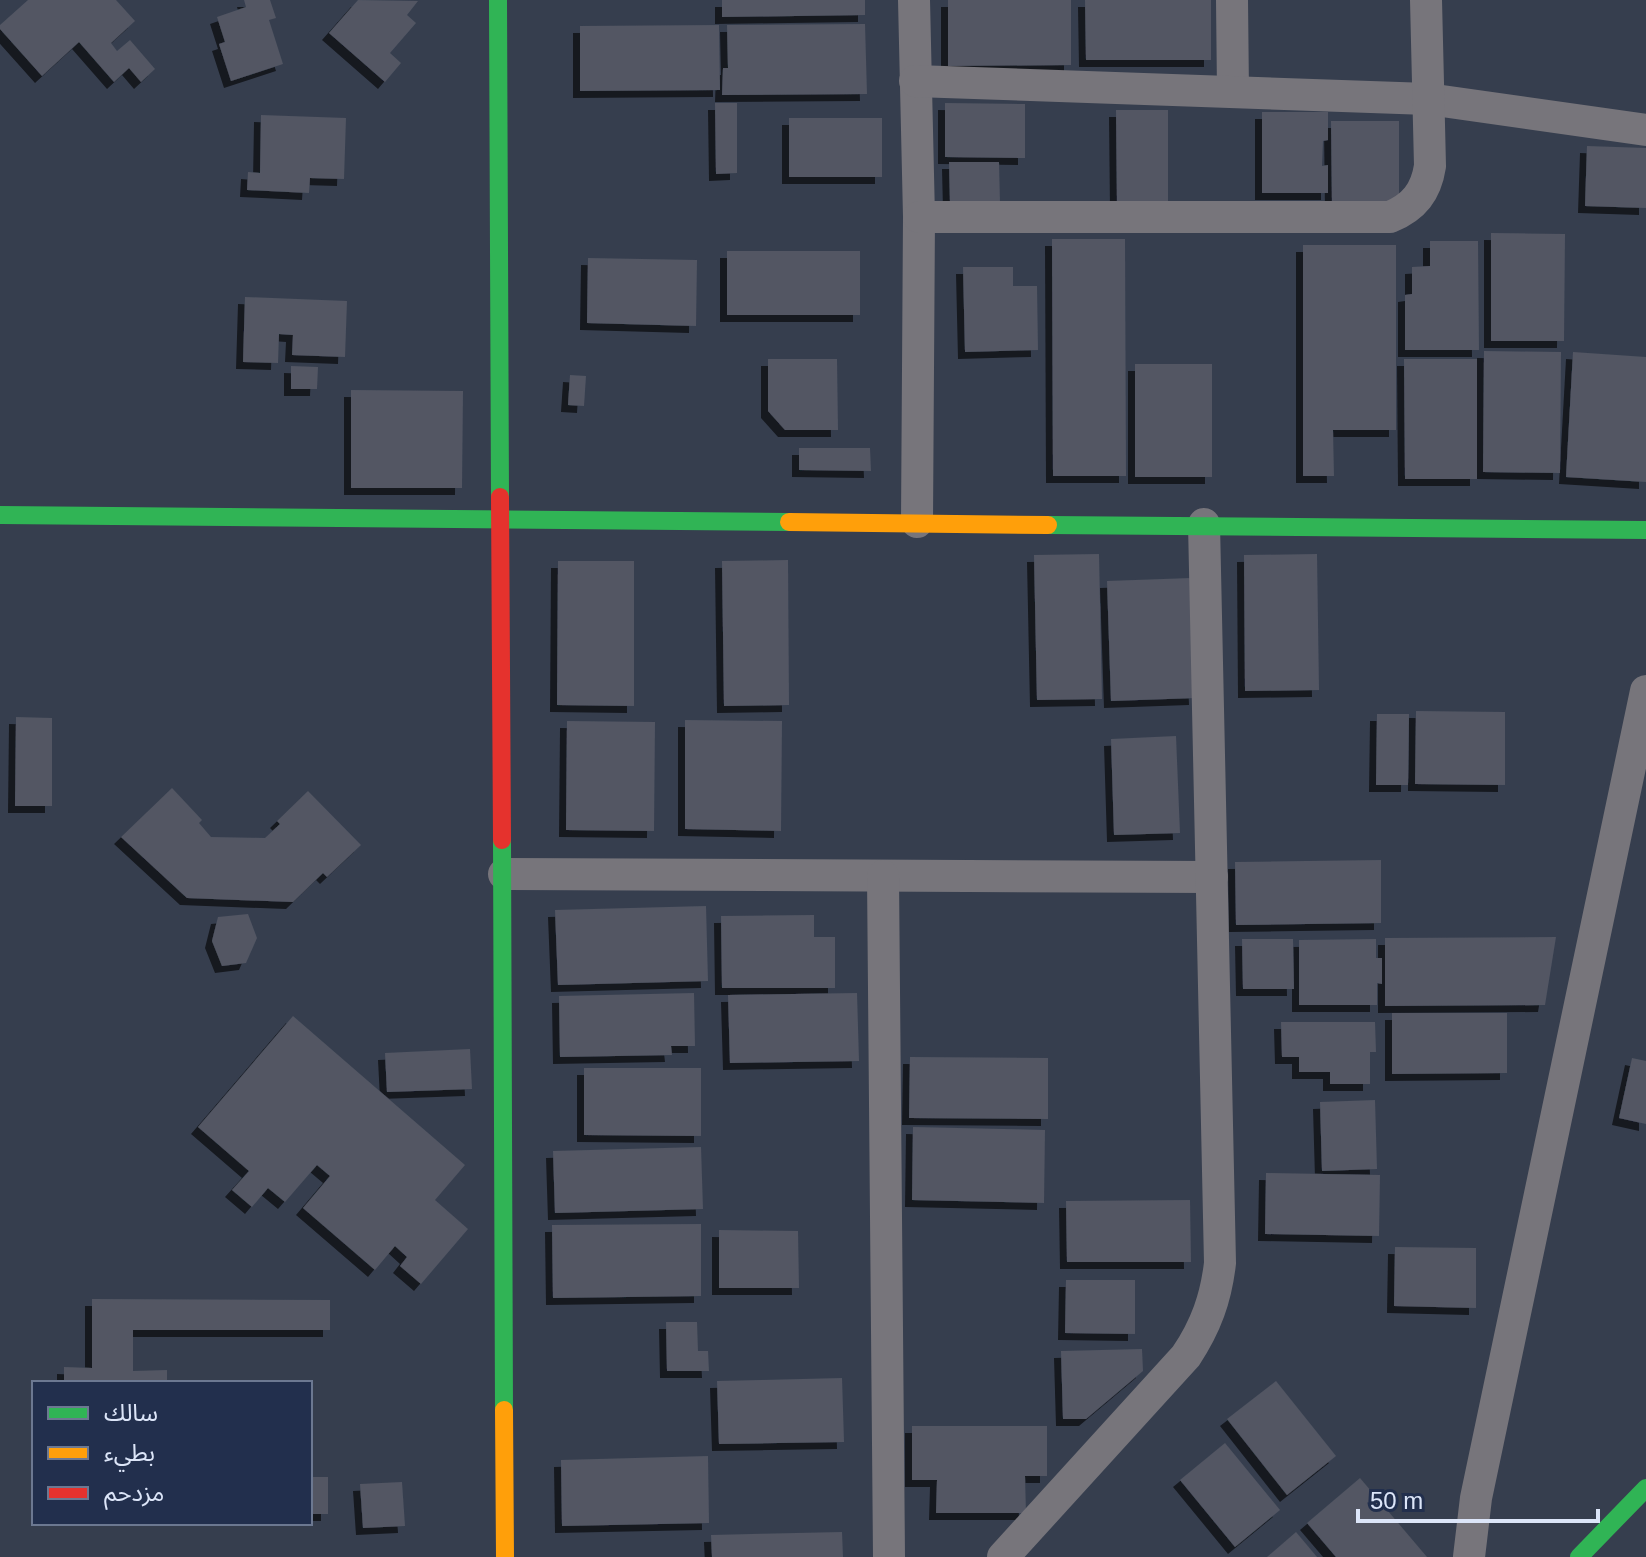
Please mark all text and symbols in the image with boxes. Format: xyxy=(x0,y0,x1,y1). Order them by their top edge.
legend xyxy=(32,1381,312,1525)
text: سالك xyxy=(104,1399,158,1426)
text: بطيء xyxy=(104,1439,155,1472)
scale bar xyxy=(1358,1473,1598,1523)
text: مزدحم xyxy=(104,1479,164,1510)
text: 50 m xyxy=(1370,1487,1423,1514)

